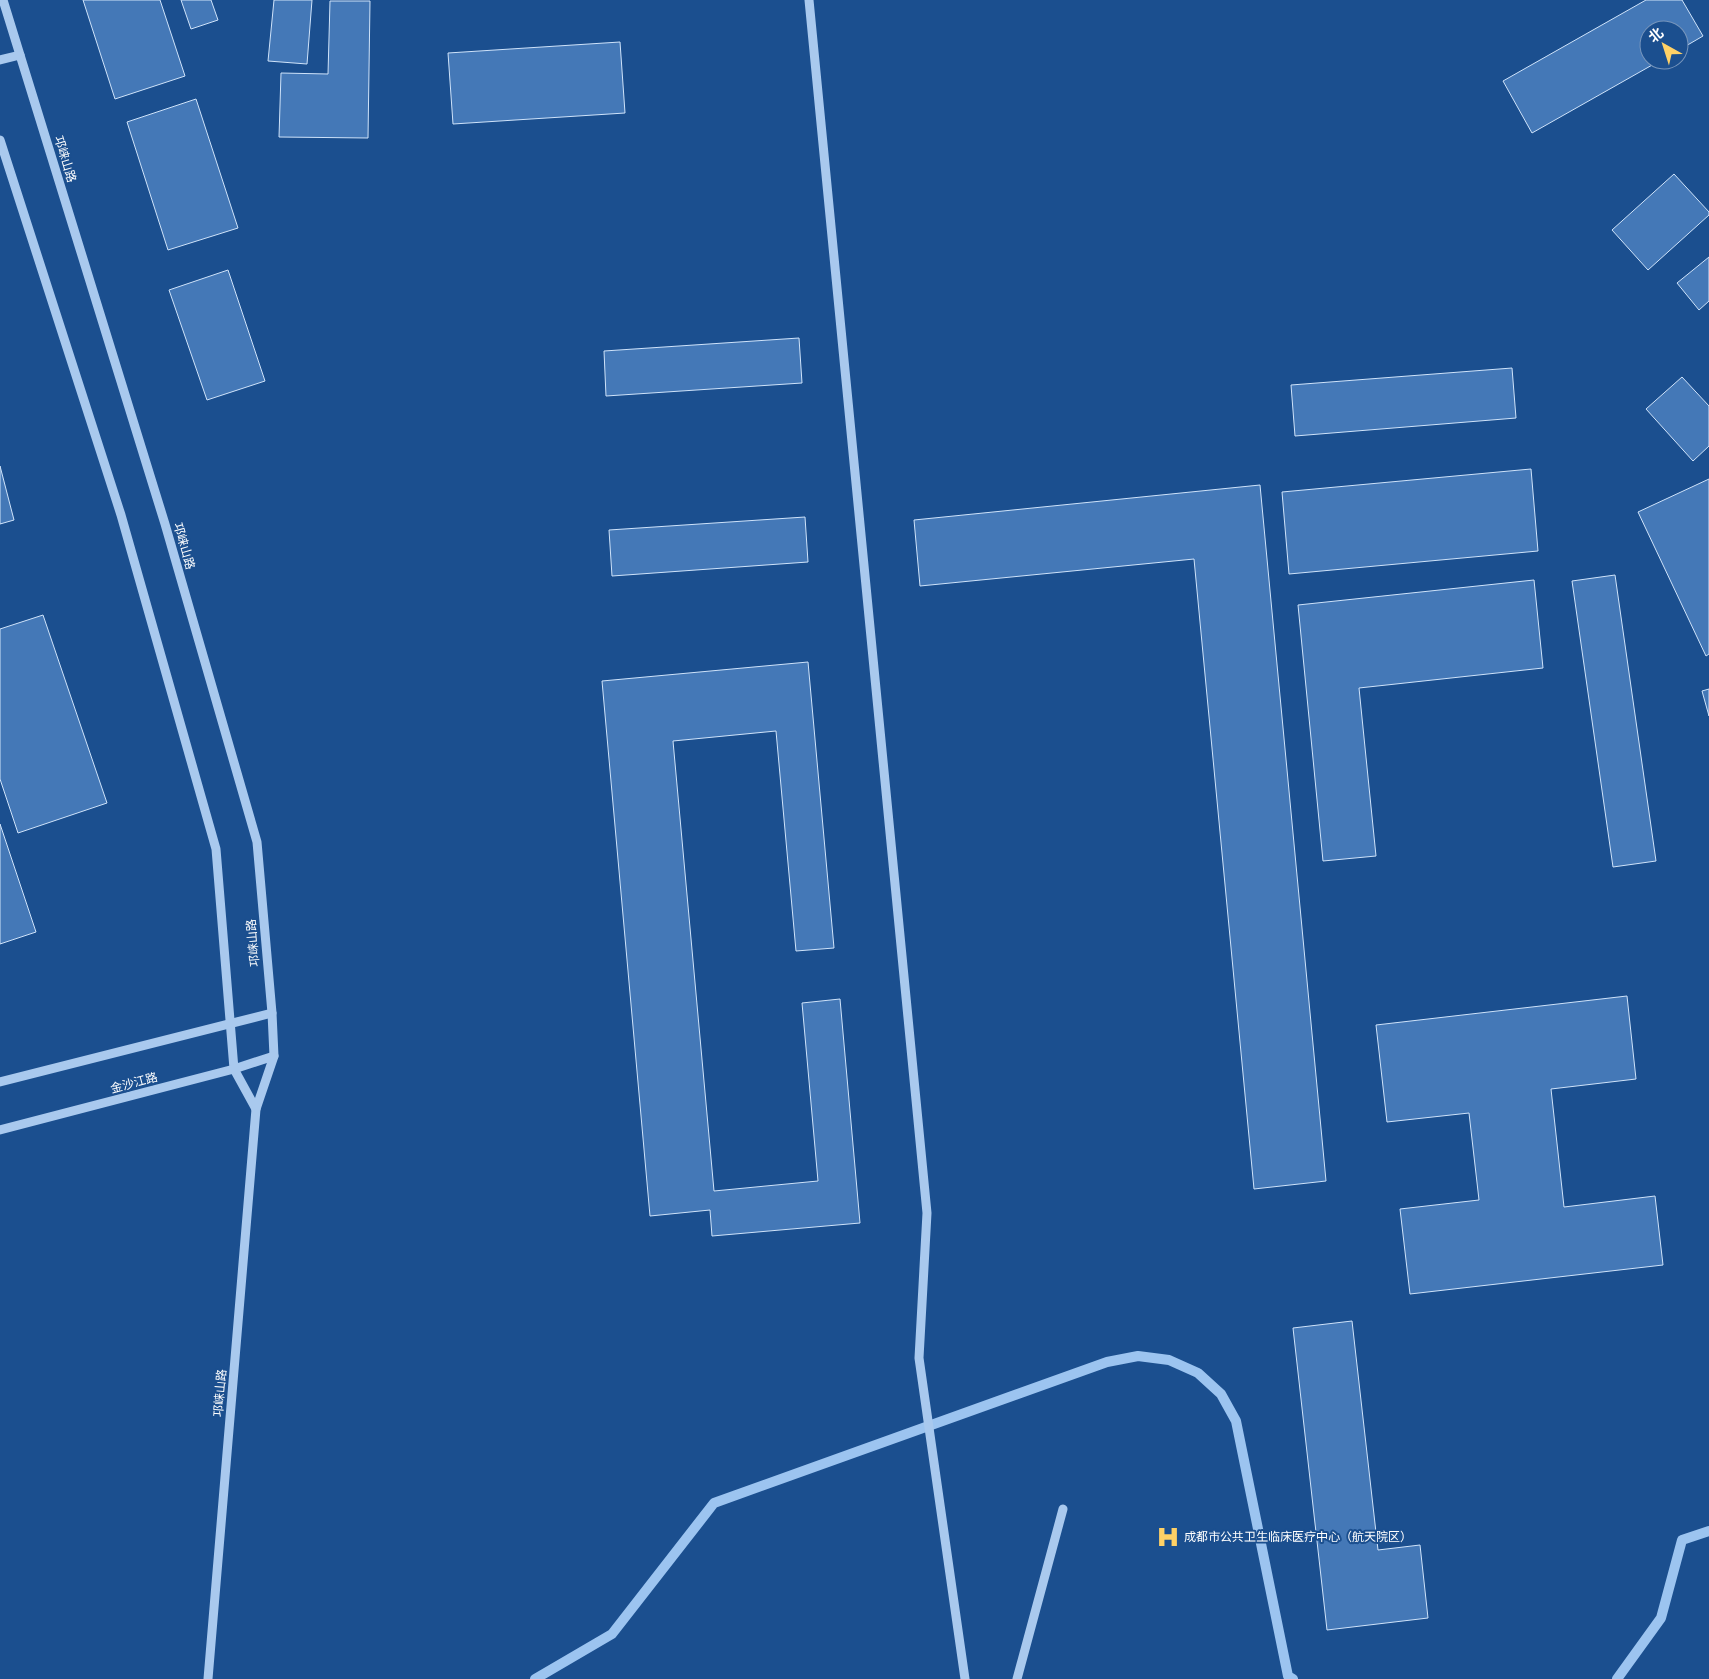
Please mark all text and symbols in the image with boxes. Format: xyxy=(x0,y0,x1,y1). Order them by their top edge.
north arrow xyxy=(1639,20,1689,70)
text: 北 xyxy=(1645,23,1666,46)
street label: 邛崃山路 xyxy=(52,134,80,184)
street label: 邛崃山路 xyxy=(172,521,198,571)
street label: 邛崃山路 xyxy=(243,919,261,968)
street label: 金沙江路 xyxy=(109,1069,159,1095)
street label: 邛崃山路 xyxy=(210,1368,228,1417)
hospital icon: 成都市公共卫生临床医疗中心（航天院区） xyxy=(1155,1524,1181,1550)
place label: 成都市公共卫生临床医疗中心（航天院区） xyxy=(1184,1529,1412,1543)

